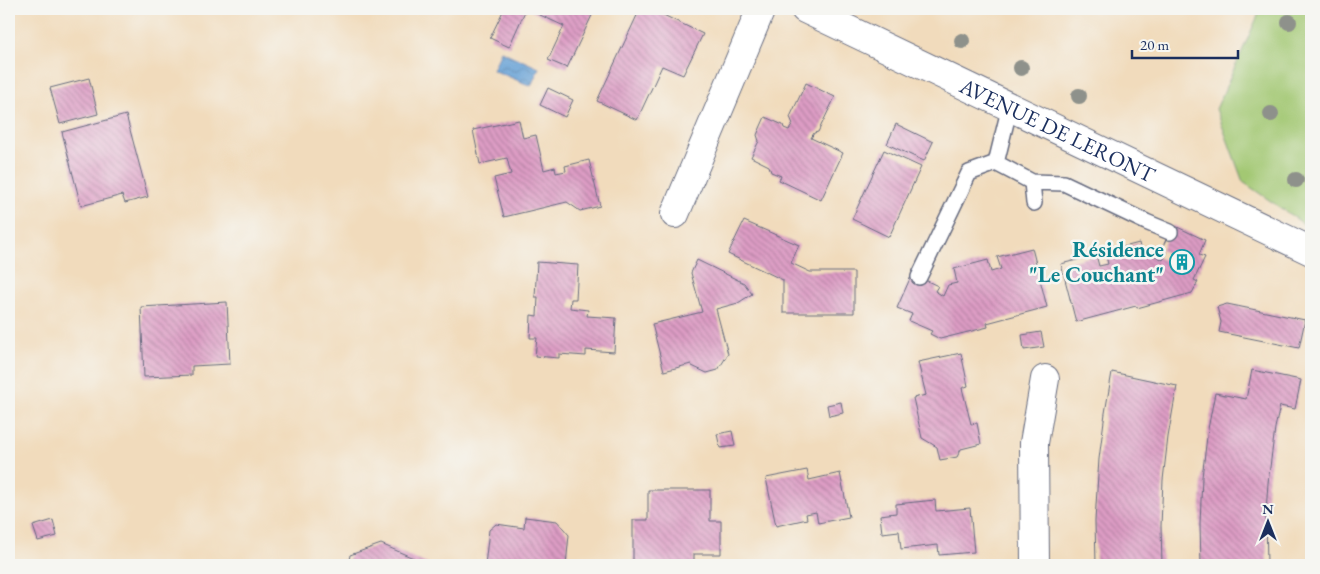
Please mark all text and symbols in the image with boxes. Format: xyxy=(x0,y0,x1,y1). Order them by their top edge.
scale bar xyxy=(1132,28,1239,60)
text: 20 m xyxy=(1140,35,1169,54)
street label: AVENUE DE LERONT xyxy=(954,71,1160,189)
place label: Résidence "Le Couchant" xyxy=(1029,235,1164,289)
building icon: Résidence "Le Couchant" xyxy=(1169,249,1195,275)
north arrow xyxy=(1242,496,1292,546)
text: N xyxy=(1262,500,1274,518)

